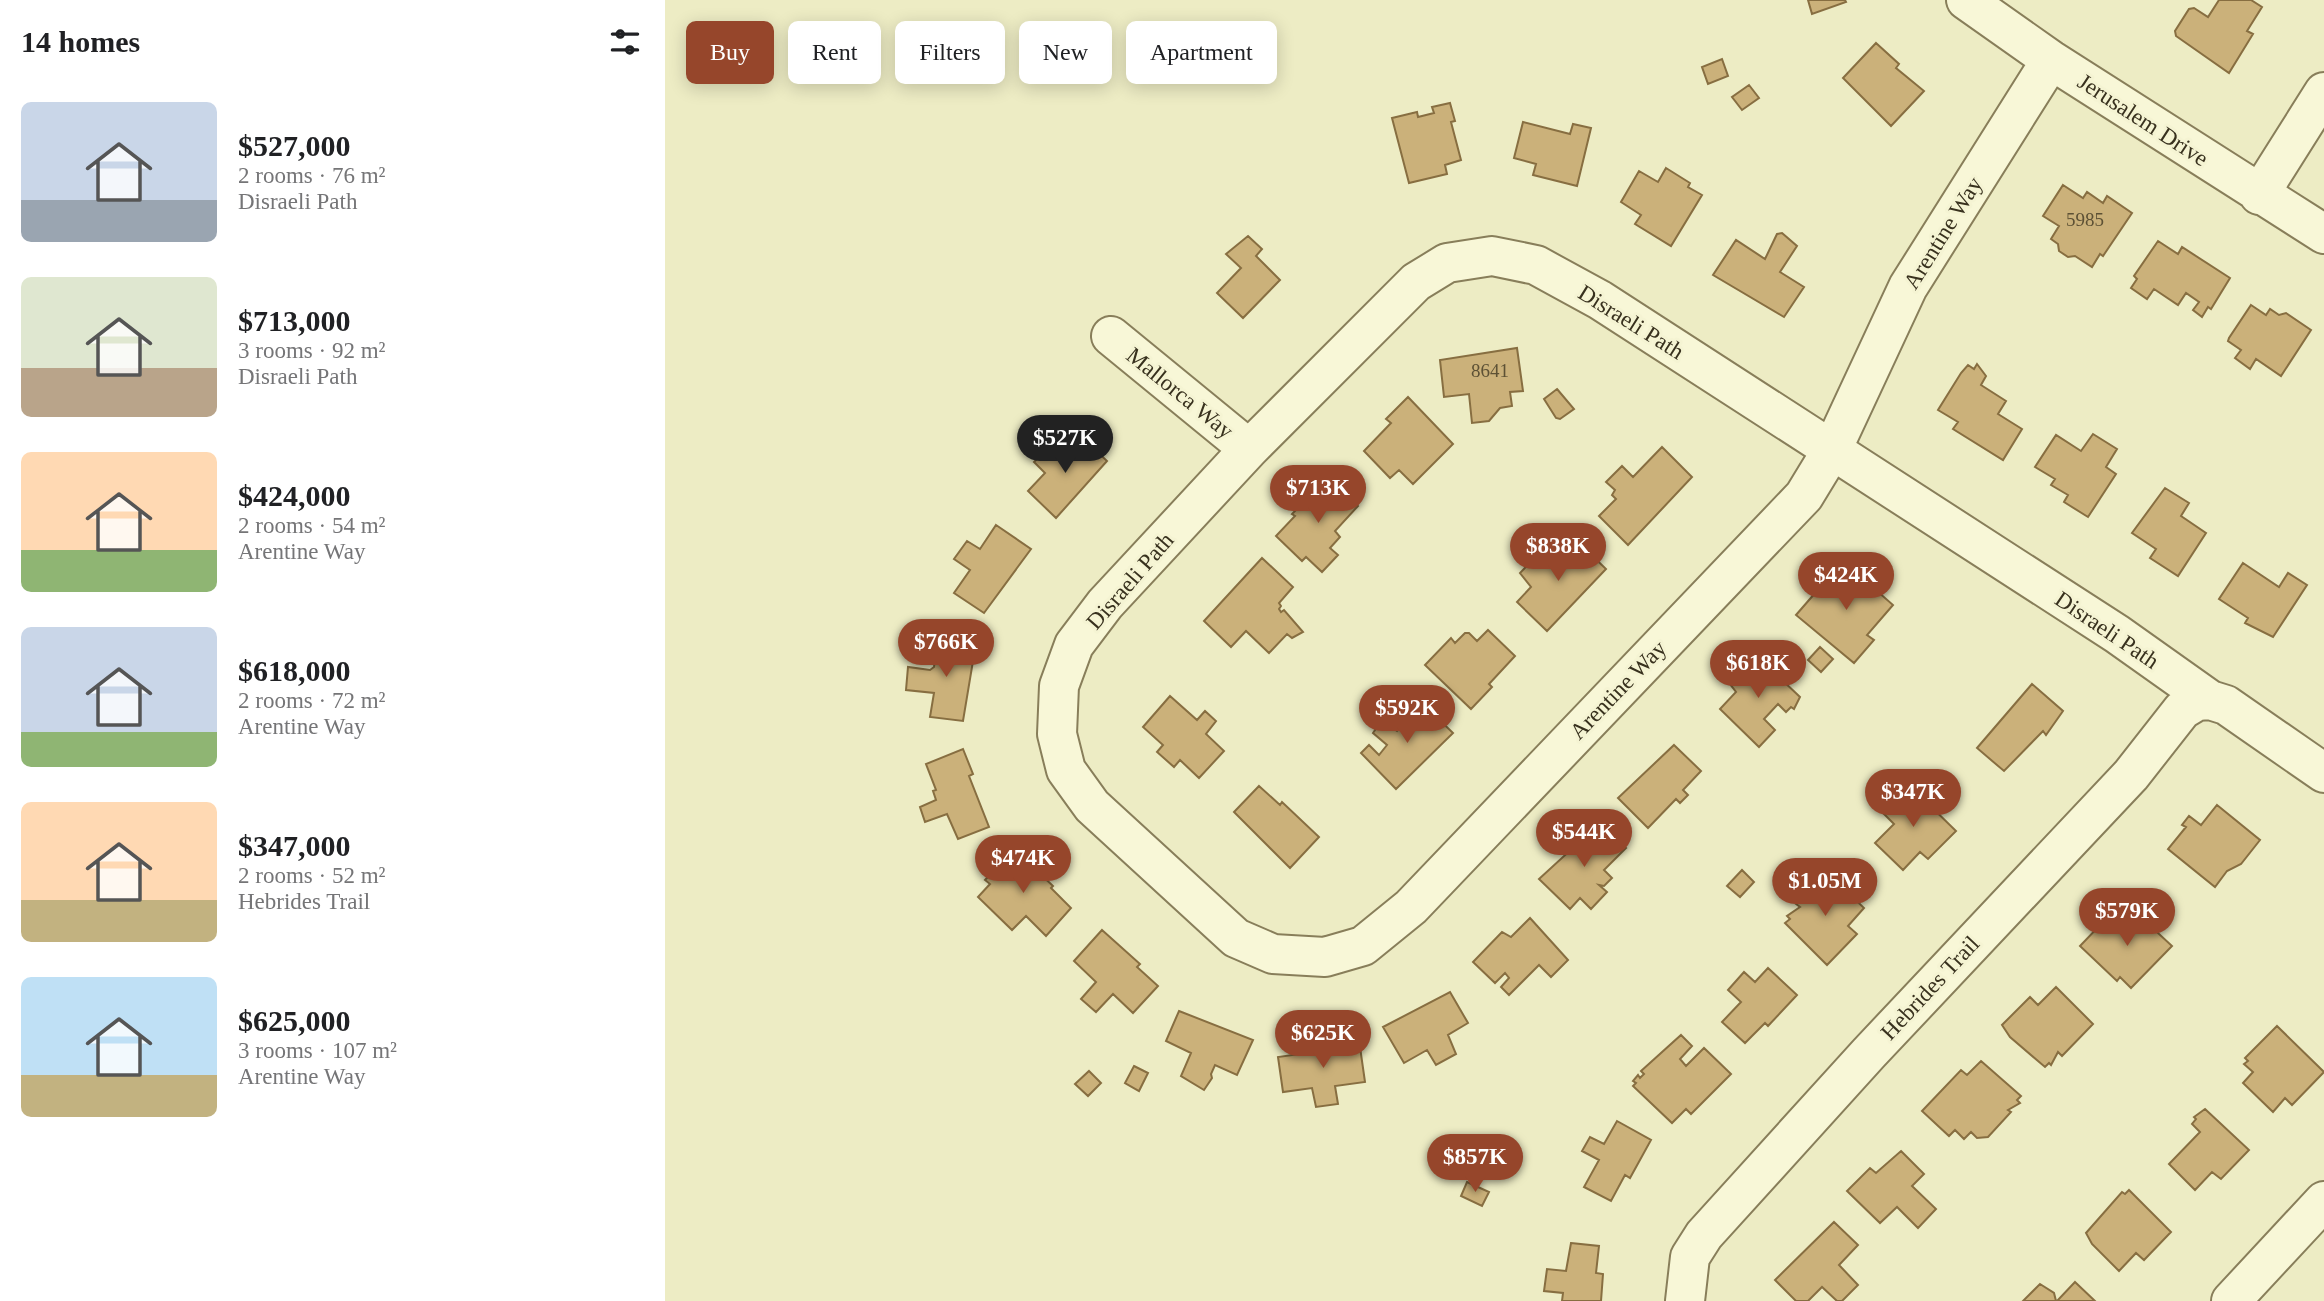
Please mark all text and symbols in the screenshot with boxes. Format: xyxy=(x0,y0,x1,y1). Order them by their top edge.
chip: Buy xyxy=(686,21,774,84)
chip: Rent xyxy=(788,21,881,84)
chip: Filters xyxy=(895,21,1005,84)
chip: New xyxy=(1019,21,1112,84)
chip: Apartment xyxy=(1126,21,1277,84)
icon: filters xyxy=(606,23,644,61)
text: 14 homes xyxy=(21,25,140,58)
street label: Jerusalem Drive xyxy=(2073,69,2213,171)
text: $527,000 xyxy=(238,129,351,162)
icon: home xyxy=(77,130,161,214)
text: 2 rooms · 76 m² xyxy=(238,163,385,188)
street label: Arentine Way xyxy=(1899,172,1988,294)
text: Disraeli Path xyxy=(238,189,357,214)
house number: 5985 xyxy=(2066,209,2104,230)
street label: Disraeli Path xyxy=(1574,280,1689,365)
text: $713,000 xyxy=(238,304,351,337)
icon: home xyxy=(77,305,161,389)
text: 3 rooms · 92 m² xyxy=(238,338,385,363)
street label: Mallorca Way xyxy=(1122,342,1239,444)
house number: 8641 xyxy=(1471,360,1509,381)
text: Disraeli Path xyxy=(238,364,357,389)
pin: $527K xyxy=(1016,416,1114,475)
text: $527K xyxy=(1033,425,1097,450)
pin: $713K xyxy=(1269,466,1367,525)
text: $713K xyxy=(1286,475,1350,500)
text: $424,000 xyxy=(238,479,351,512)
icon: home xyxy=(77,480,161,564)
text: 2 rooms · 54 m² xyxy=(238,513,385,538)
pin: $838K xyxy=(1509,524,1607,583)
street label: Disraeli Path xyxy=(1081,527,1179,634)
text: $838K xyxy=(1526,533,1590,558)
text: Arentine Way xyxy=(238,539,365,564)
pin: $424K xyxy=(1797,552,1895,612)
text: $424K xyxy=(1814,562,1878,587)
street label: Disraeli Path xyxy=(2050,586,2164,674)
pin: $766K xyxy=(897,620,995,679)
text: $766K xyxy=(914,629,978,654)
street label: Arentine Way xyxy=(1565,635,1672,745)
pin: $618K xyxy=(1709,640,1807,700)
text: $618K xyxy=(1726,650,1790,675)
text: $618,000 xyxy=(238,654,351,687)
icon: home xyxy=(77,655,161,739)
pin: $592K xyxy=(1358,686,1456,745)
text: 2 rooms · 72 m² xyxy=(238,688,385,713)
text: $592K xyxy=(1375,695,1439,720)
text: Arentine Way xyxy=(238,714,365,739)
pin: $347K xyxy=(1864,770,1962,829)
text: $347K xyxy=(1881,779,1945,804)
pin: $544K xyxy=(1535,810,1633,869)
text: $544K xyxy=(1552,819,1616,844)
text: $347,000 xyxy=(238,829,351,862)
icon: home xyxy=(77,830,161,914)
pin: $474K xyxy=(974,836,1072,895)
text: $474K xyxy=(991,845,1055,870)
pin: $1.05M xyxy=(1768,858,1882,918)
text: 2 rooms · 52 m² xyxy=(238,863,385,888)
text: $1.05M xyxy=(1788,868,1862,893)
pin: $579K xyxy=(2078,888,2176,948)
text: Hebrides Trail xyxy=(238,889,370,914)
text: $579K xyxy=(2095,898,2159,923)
street label: Hebrides Trail xyxy=(1876,931,1984,1045)
text: $625,000 xyxy=(238,1004,351,1037)
icon: home xyxy=(77,1005,161,1089)
pin: $625K xyxy=(1274,1010,1372,1070)
text: $625K xyxy=(1291,1020,1355,1045)
text: 3 rooms · 107 m² xyxy=(238,1038,397,1063)
text: Arentine Way xyxy=(238,1064,365,1089)
pin: $857K xyxy=(1426,1134,1524,1194)
text: $857K xyxy=(1443,1144,1507,1169)

